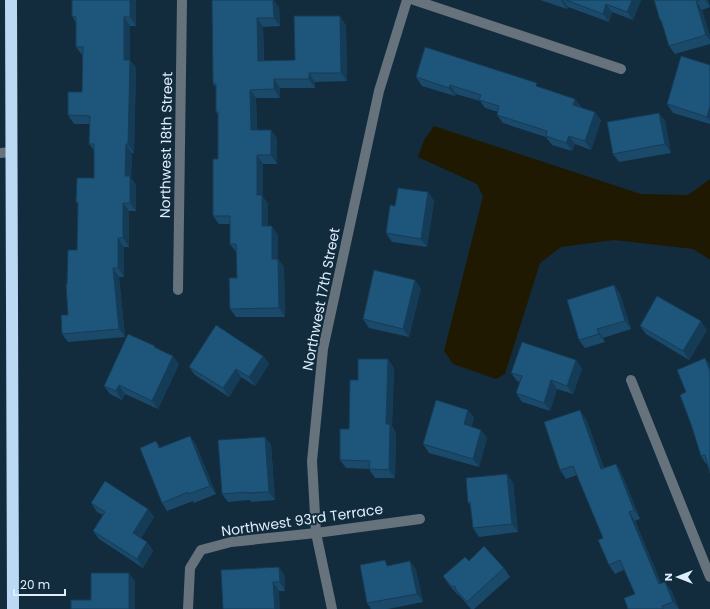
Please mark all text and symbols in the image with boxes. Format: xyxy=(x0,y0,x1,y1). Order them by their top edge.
street label: Northwest 18th Street xyxy=(155,72,177,218)
street label: Northwest 17th Street xyxy=(297,226,345,372)
street label: Northwest 93rd Terrace xyxy=(220,499,385,541)
north arrow xyxy=(658,557,698,597)
scale bar xyxy=(14,571,65,597)
text: N xyxy=(660,573,676,581)
text: 20 m xyxy=(20,576,50,593)

